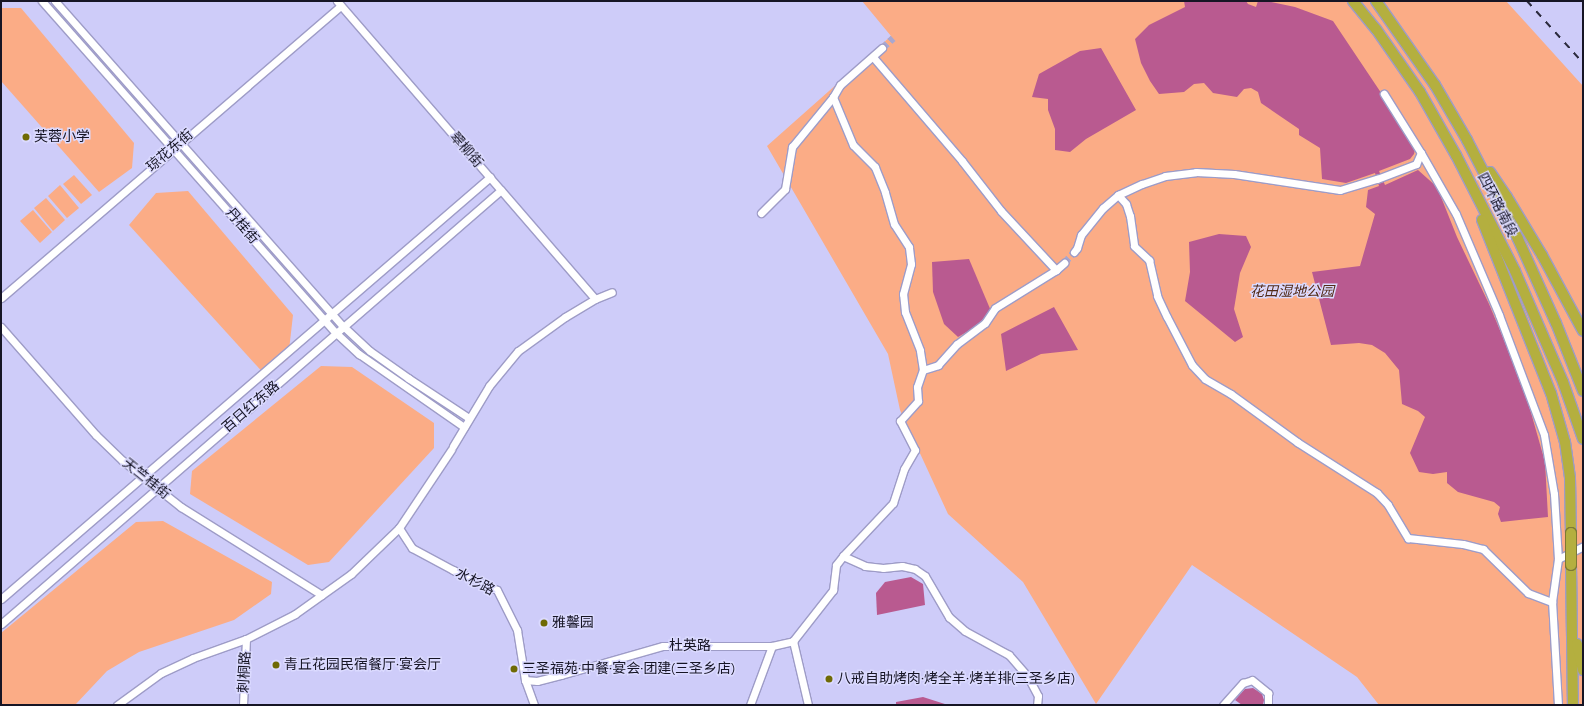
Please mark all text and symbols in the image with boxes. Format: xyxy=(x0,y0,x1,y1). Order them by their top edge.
street label: 琼花东街 xyxy=(143,126,197,176)
place label: 芙蓉小学 xyxy=(34,129,90,145)
street label: 翠柳街 xyxy=(446,129,486,171)
marker: 芙蓉小学 xyxy=(21,132,31,142)
street label: 四环路南段 xyxy=(1474,170,1520,240)
street label: 丹桂街 xyxy=(222,205,262,247)
park label: 花田湿地公园 xyxy=(1250,284,1334,300)
street label: 百日红东路 xyxy=(219,378,283,436)
street label: 天竺桂街 xyxy=(119,455,173,503)
street label: 水杉路 xyxy=(453,565,497,599)
place label: 雅馨园 xyxy=(552,615,594,631)
marker: 雅馨园 xyxy=(539,618,549,628)
street label: 杜英路 xyxy=(669,638,711,654)
street label: 刺桐路 xyxy=(236,651,254,693)
place label: 青丘花园民宿餐厅·宴会厅 xyxy=(284,657,441,673)
marker: 青丘花园民宿餐厅·宴会厅 xyxy=(271,660,281,670)
place label: 三圣福苑·中餐·宴会·团建(三圣乡店) xyxy=(522,661,735,677)
marker: 三圣福苑·中餐·宴会·团建(三圣乡店) xyxy=(509,664,519,674)
place label: 八戒自助烤肉·烤全羊·烤羊排(三圣乡店) xyxy=(837,671,1075,687)
marker: 八戒自助烤肉·烤全羊·烤羊排(三圣乡店) xyxy=(824,674,834,684)

